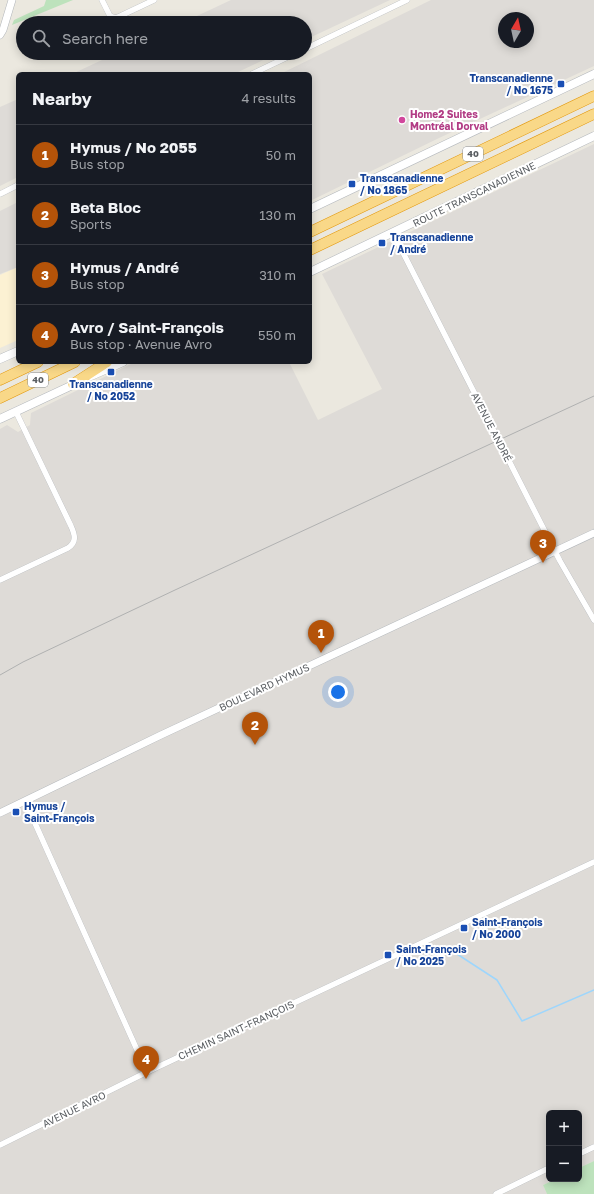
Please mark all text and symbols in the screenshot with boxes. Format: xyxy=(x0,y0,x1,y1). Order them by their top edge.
north arrow xyxy=(498,12,534,48)
search box xyxy=(16,16,312,60)
icon: search xyxy=(30,27,52,49)
text: Search here xyxy=(62,29,148,47)
place label: Transcanadienne / No 1675 xyxy=(470,72,553,96)
marker: Transcanadienne / No 1675 xyxy=(556,79,566,89)
text: Nearby xyxy=(32,88,92,109)
text: 4 results xyxy=(242,90,296,106)
place label: Home2 Suites Montréal Dorval xyxy=(410,108,489,132)
marker: Home2 Suites Montréal Dorval xyxy=(397,115,407,125)
text: Hymus / No 2055 xyxy=(70,138,197,156)
text: 1 xyxy=(42,147,48,163)
text: 50 m xyxy=(266,147,296,163)
road number: 40 xyxy=(463,147,483,161)
text: Bus stop xyxy=(70,156,125,172)
street label: ROUTE TRANSCANADIENNE xyxy=(411,159,537,229)
place label: Transcanadienne / No 1865 xyxy=(360,172,444,196)
marker: Transcanadienne / No 1865 xyxy=(347,179,357,189)
text: Beta Bloc xyxy=(70,198,141,216)
text: 2 xyxy=(41,207,49,223)
text: 130 m xyxy=(259,207,296,223)
text: Sports xyxy=(70,216,112,232)
place label: Transcanadienne / André xyxy=(390,231,474,255)
marker: Transcanadienne / André xyxy=(377,238,387,248)
text: Hymus / André xyxy=(70,258,179,276)
text: 3 xyxy=(41,267,49,283)
text: 310 m xyxy=(259,267,296,283)
text: Bus stop xyxy=(70,276,125,292)
text: Avro / Saint-François xyxy=(70,318,224,336)
text: 4 xyxy=(41,327,49,343)
text: 550 m xyxy=(258,327,296,343)
text: Bus stop · Avenue Avro xyxy=(70,336,212,352)
marker: Transcanadienne / No 2052 xyxy=(106,367,116,377)
road number: 40 xyxy=(28,373,48,387)
place label: Transcanadienne / No 2052 xyxy=(69,378,153,402)
street label: AVENUE ANDRÉ xyxy=(469,390,515,464)
pin: 3 xyxy=(530,530,556,563)
pin: 1 xyxy=(308,620,334,653)
street label: BOULEVARD HYMUS xyxy=(217,661,311,713)
your location xyxy=(328,682,348,702)
pin: 2 xyxy=(242,712,268,745)
place label: Hymus / Saint-François xyxy=(24,800,95,824)
marker: Hymus / Saint-François xyxy=(11,807,21,817)
place label: Saint-François / No 2000 xyxy=(472,916,543,940)
marker: Saint-François / No 2000 xyxy=(459,923,469,933)
place label: Saint-François / No 2025 xyxy=(396,943,467,967)
marker: Saint-François / No 2025 xyxy=(383,950,393,960)
street label: CHEMIN SAINT-FRANÇOIS xyxy=(176,998,296,1062)
pin: 4 xyxy=(133,1046,159,1079)
street label: AVENUE AVRO xyxy=(40,1089,108,1129)
map controls xyxy=(546,1110,582,1182)
button: + xyxy=(546,1110,582,1146)
button: − xyxy=(546,1146,582,1182)

